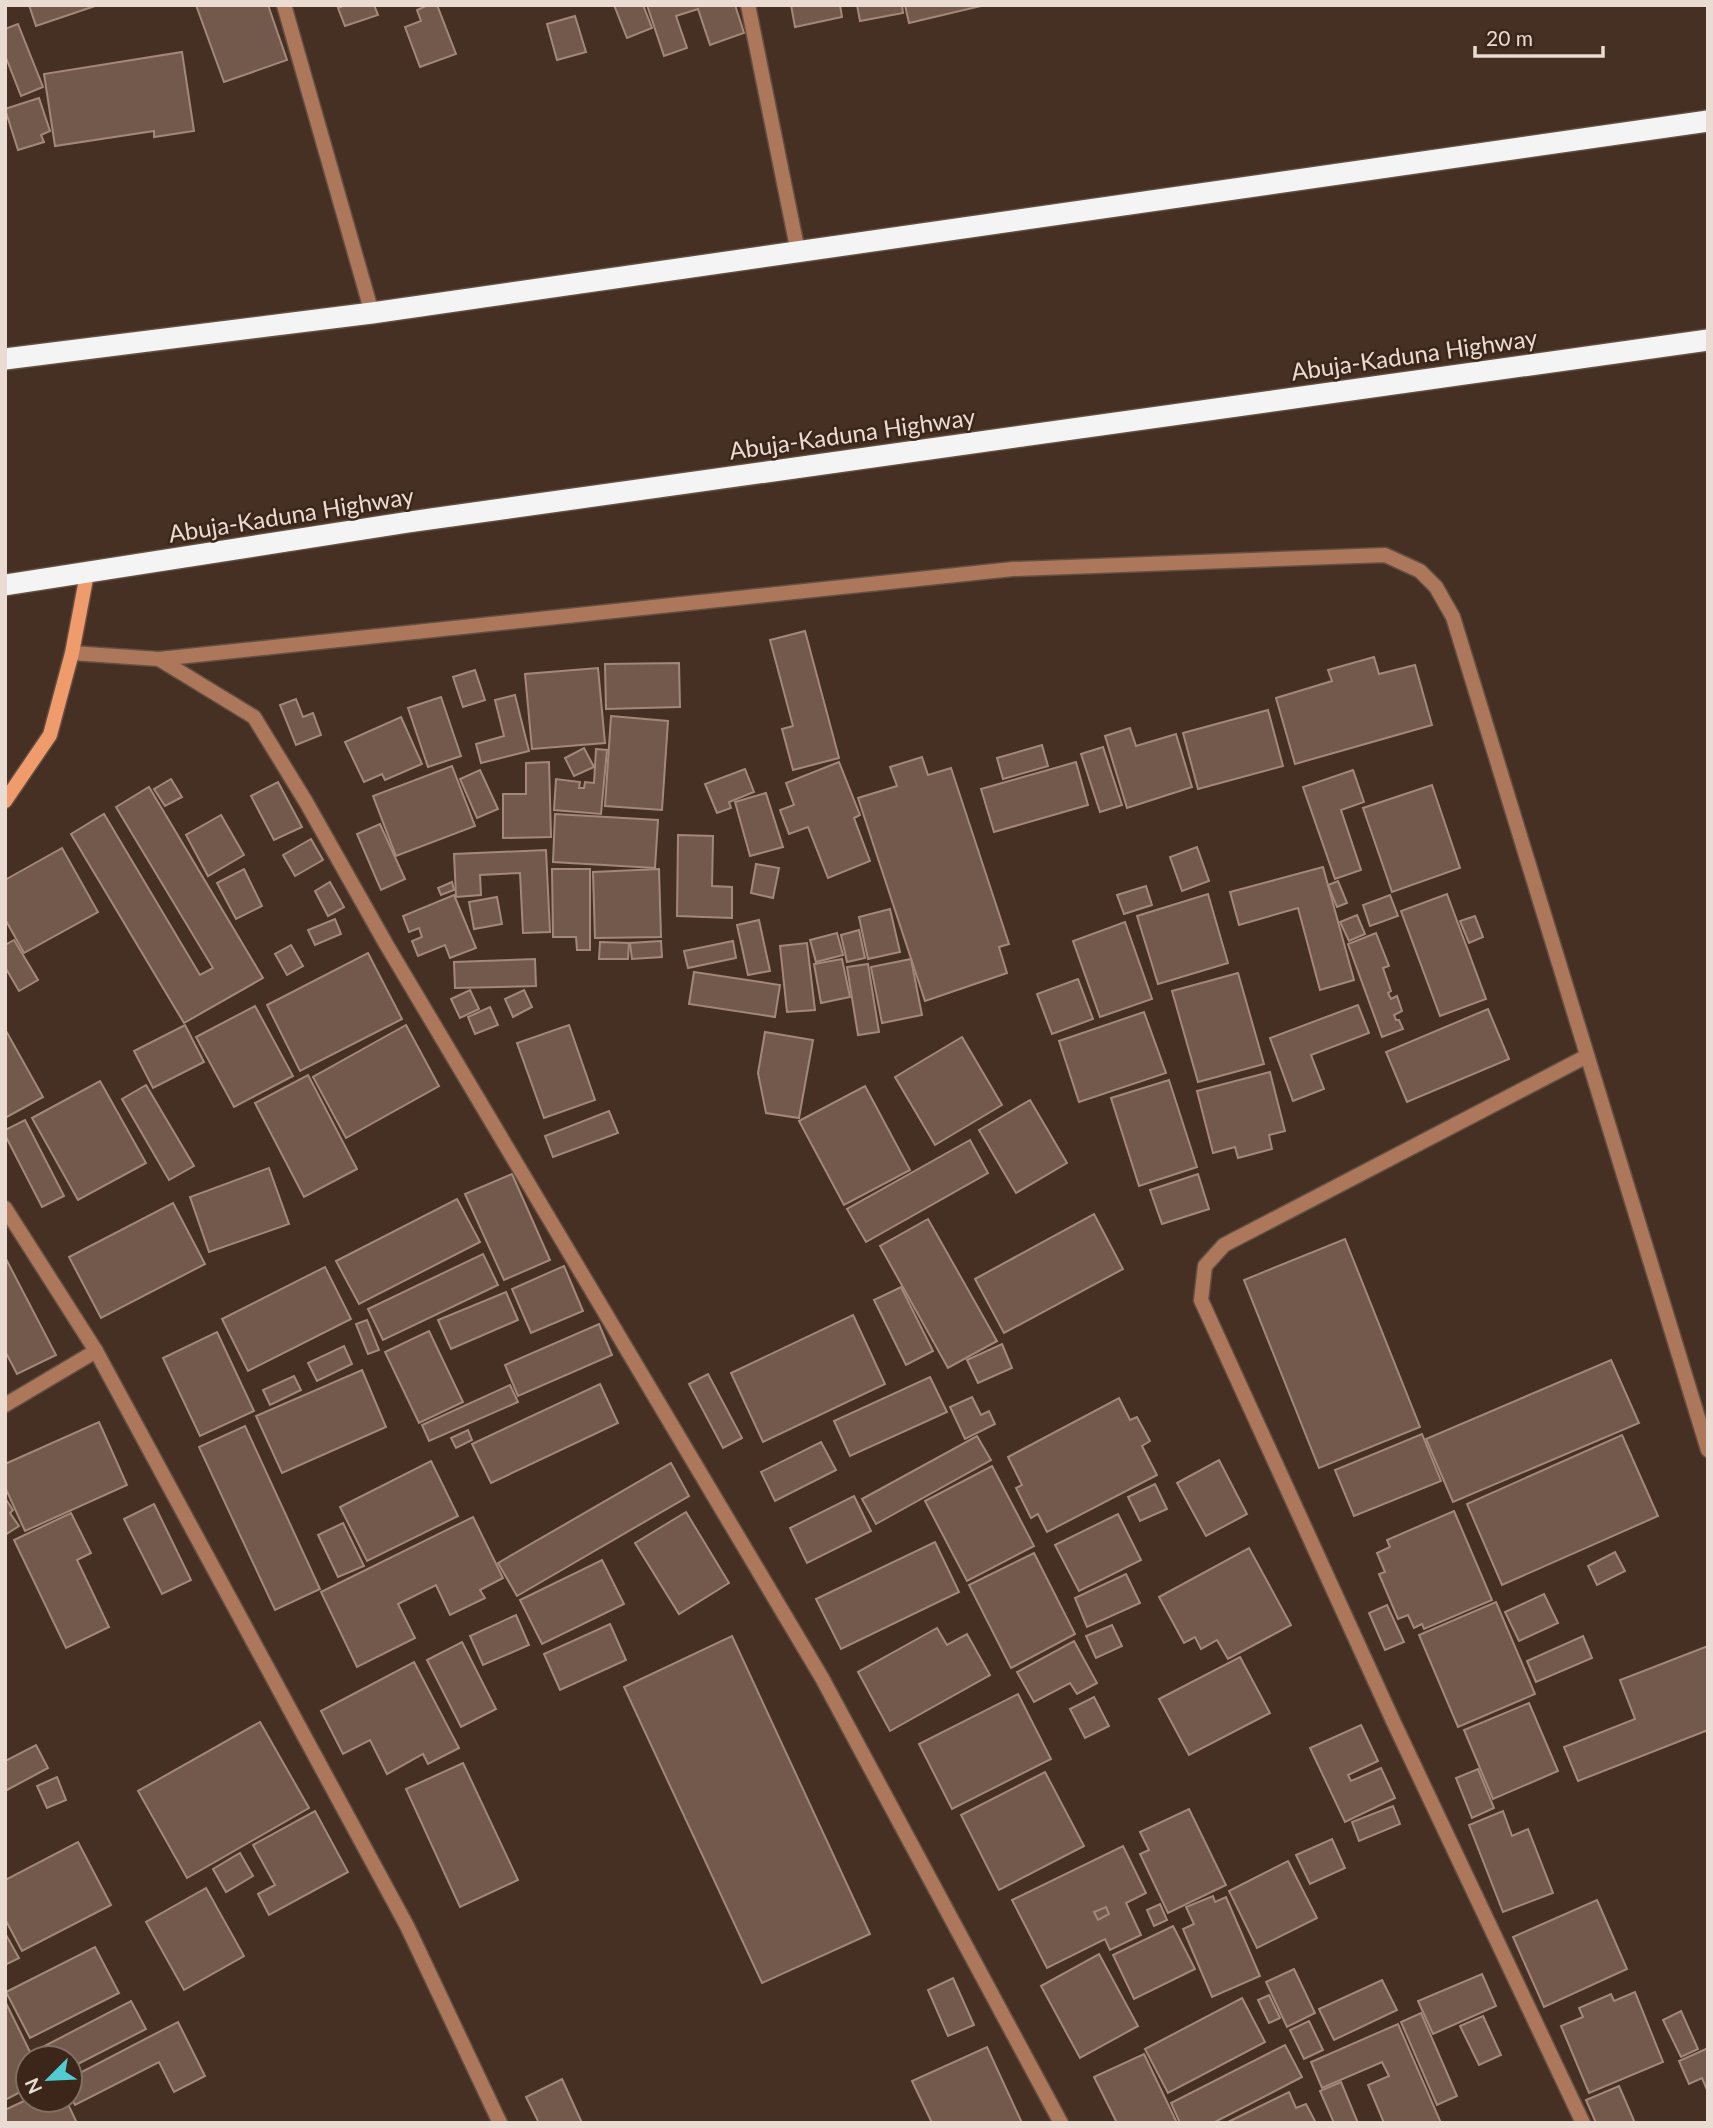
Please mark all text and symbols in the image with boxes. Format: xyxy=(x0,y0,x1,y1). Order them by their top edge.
scale bar xyxy=(1475,14,1603,58)
text: 20 m xyxy=(1486,25,1533,50)
street label: Abuja-Kaduna Highway xyxy=(1289,322,1539,386)
street label: Abuja-Kaduna Highway xyxy=(727,401,977,465)
street label: Abuja-Kaduna Highway xyxy=(166,480,416,548)
north arrow xyxy=(14,2044,84,2114)
text: N xyxy=(20,2075,46,2097)

